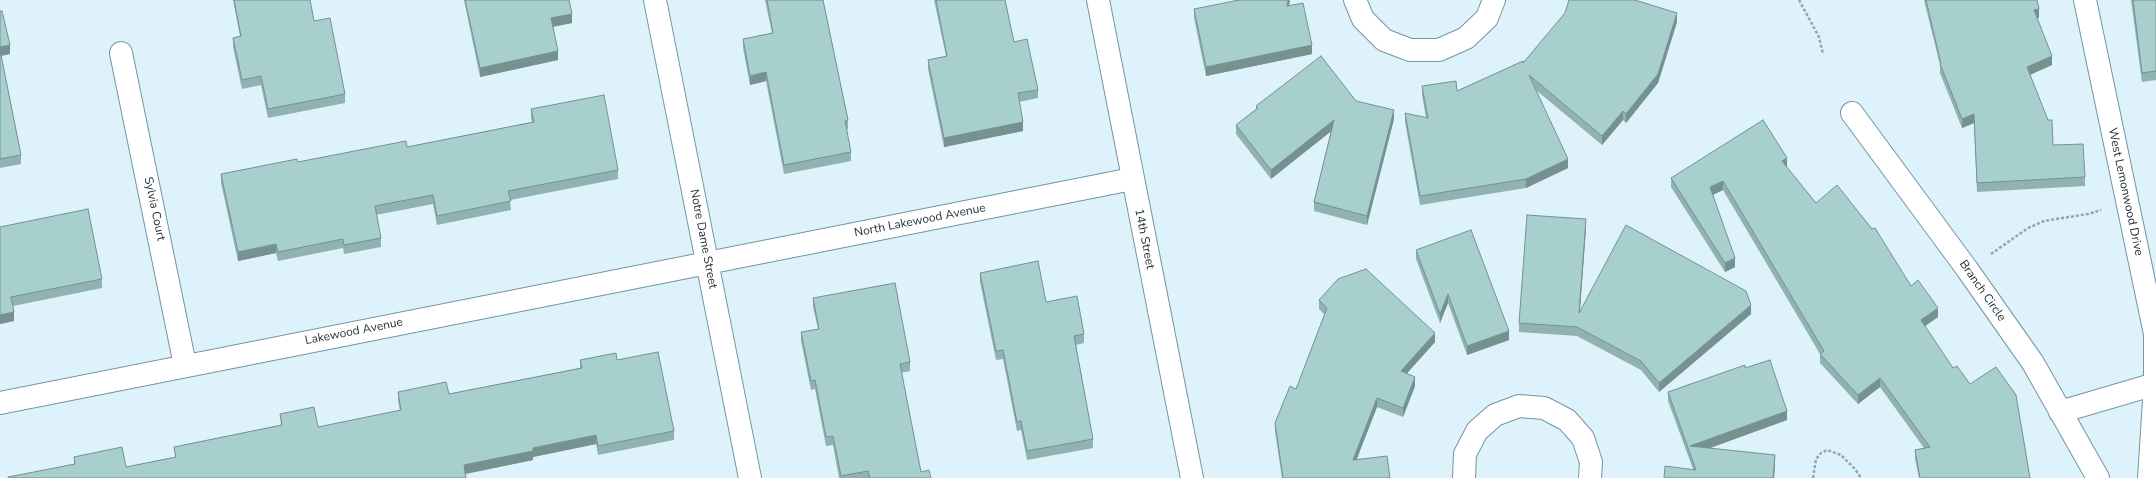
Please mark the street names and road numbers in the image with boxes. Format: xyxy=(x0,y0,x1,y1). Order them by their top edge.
street label: West Lemonwood Drive xyxy=(2104,127,2146,257)
street label: Sylvia Court xyxy=(140,176,168,242)
street label: Notre Dame Street xyxy=(686,188,720,290)
street label: North Lakewood Avenue xyxy=(853,201,987,241)
street label: 14th Street xyxy=(1131,208,1157,270)
street label: Branch Circle xyxy=(1956,258,2008,324)
street label: Lakewood Avenue xyxy=(304,315,404,349)

